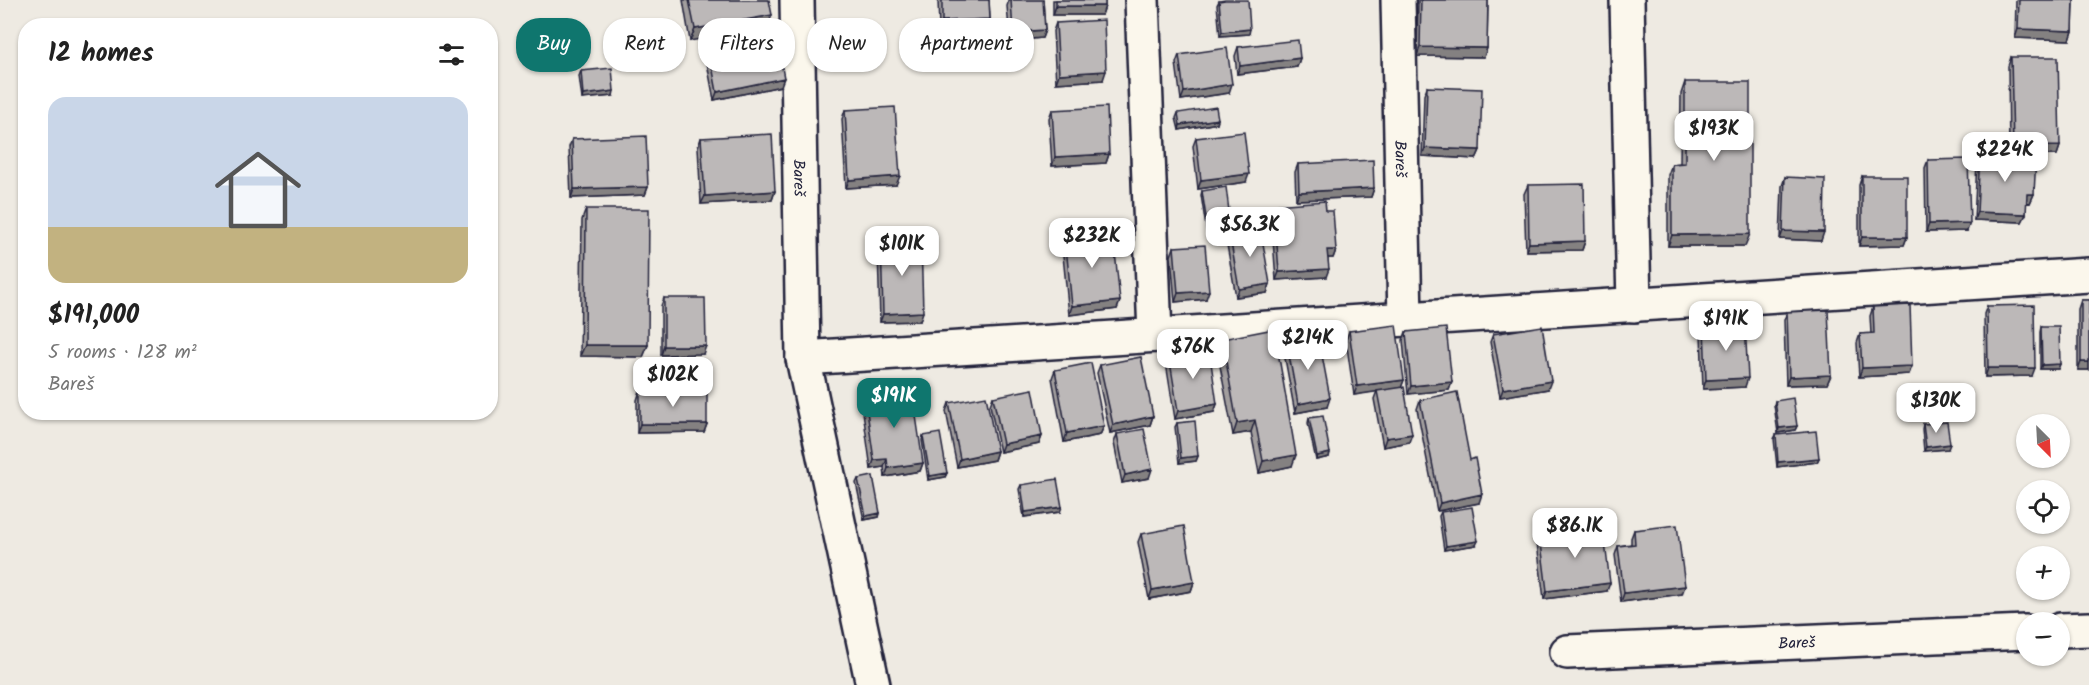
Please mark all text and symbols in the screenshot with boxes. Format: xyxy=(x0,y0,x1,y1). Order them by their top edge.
chip: Buy xyxy=(516,18,591,72)
chip: Rent xyxy=(603,18,686,72)
chip: Filters xyxy=(698,18,795,72)
chip: New xyxy=(807,18,887,72)
chip: Apartment xyxy=(899,18,1034,72)
text: 12 homes xyxy=(48,33,154,75)
icon: filters xyxy=(435,38,468,71)
pin: $193K xyxy=(1672,111,1756,162)
text: $193K xyxy=(1689,114,1739,146)
pin: $224K xyxy=(1963,132,2047,183)
text: $224K xyxy=(1976,135,2034,167)
icon: home xyxy=(204,136,312,244)
street label: Bareš xyxy=(1387,140,1413,179)
street label: Bareš xyxy=(786,159,811,198)
pin: $56.3K xyxy=(1201,207,1299,258)
text: $56.3K xyxy=(1220,210,1280,242)
pin: $232K xyxy=(1050,218,1134,269)
text: $232K xyxy=(1063,221,1121,253)
pin: $101K xyxy=(860,226,944,277)
text: $101K xyxy=(879,229,925,261)
text: $191,000 xyxy=(48,295,139,337)
pin: $191K xyxy=(1684,301,1768,352)
text: $191K xyxy=(1703,304,1749,336)
pin: $214K xyxy=(1266,320,1350,371)
text: $214K xyxy=(1282,323,1334,355)
pin: $76K xyxy=(1157,329,1229,380)
text: $76K xyxy=(1171,332,1215,364)
text: 5 rooms · 128 m² xyxy=(48,337,197,369)
pin: $102K xyxy=(631,357,715,408)
text: $102K xyxy=(647,360,699,392)
text: Bareš xyxy=(48,369,94,401)
pin: $191K xyxy=(852,378,936,429)
text: $191K xyxy=(871,381,917,413)
pin: $130K xyxy=(1894,383,1978,434)
text: $130K xyxy=(1910,386,1962,418)
north arrow xyxy=(2016,414,2070,468)
map controls xyxy=(2016,414,2070,666)
button: locate xyxy=(2016,480,2070,534)
pin: $86.1K xyxy=(1526,508,1624,559)
text: $86.1K xyxy=(1546,511,1604,543)
button: + xyxy=(2016,546,2070,600)
button: − xyxy=(2016,612,2070,666)
street label: Bareš xyxy=(1778,630,1817,657)

